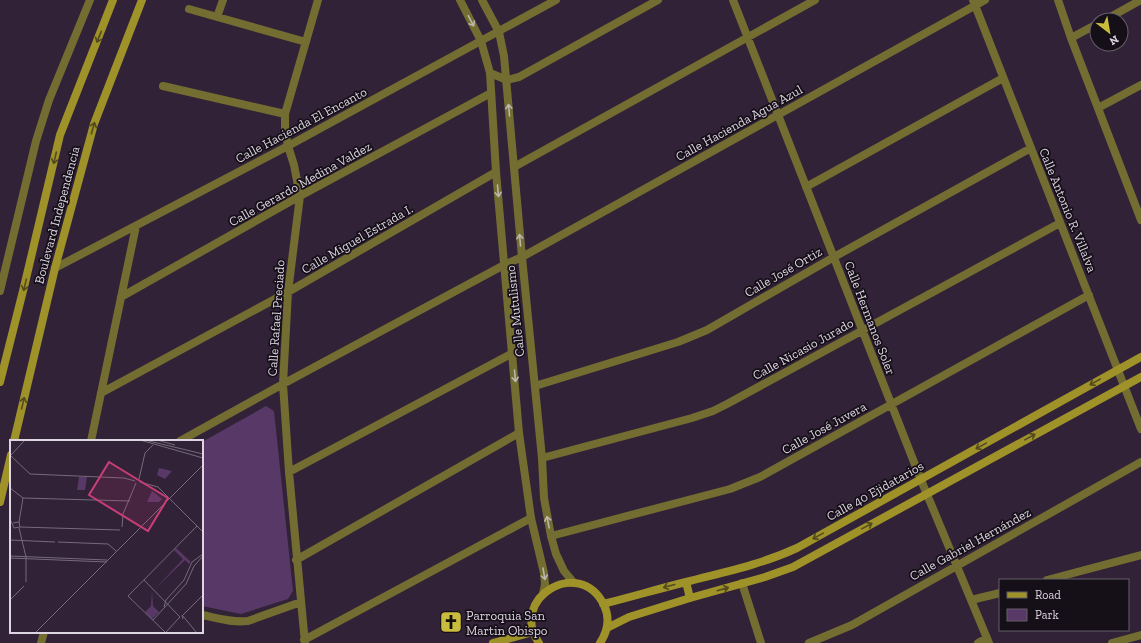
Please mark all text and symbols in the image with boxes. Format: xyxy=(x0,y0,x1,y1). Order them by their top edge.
north arrow xyxy=(1089,12,1129,52)
one-way arrow xyxy=(467,15,475,27)
one-way arrow xyxy=(95,30,103,42)
text: N xyxy=(1106,32,1121,48)
street label: Calle Hacienda Agua Azul xyxy=(673,82,805,164)
street label: Calle Hacienda El Encanto xyxy=(233,84,370,166)
one-way arrow xyxy=(506,104,513,117)
one-way arrow xyxy=(90,121,97,134)
street label: Calle Gerardo Medina Valdez xyxy=(226,139,374,229)
street label: Boulevard Independencia xyxy=(31,144,83,285)
street label: Calle Antonio R. Villalva xyxy=(1036,146,1100,275)
one-way arrow xyxy=(51,152,58,165)
one-way arrow xyxy=(494,184,502,197)
street label: Calle Miguel Estrada I. xyxy=(299,201,415,277)
one-way arrow xyxy=(517,234,524,247)
street label: Calle José Ortiz xyxy=(742,244,824,300)
street label: Calle Rafael Preciado xyxy=(264,259,288,377)
street label: Calle Hermanos Soler xyxy=(841,259,899,377)
street label: Calle Mutulismo xyxy=(503,264,527,358)
one-way arrow xyxy=(20,278,28,291)
street label: Calle Nicasio Jurado xyxy=(750,315,856,383)
one-way arrow xyxy=(511,369,518,382)
one-way arrow xyxy=(1089,379,1101,387)
one-way arrow xyxy=(20,397,28,410)
street label: Calle José Juvera xyxy=(779,398,869,457)
one-way arrow xyxy=(1024,433,1036,440)
inset map xyxy=(10,440,203,633)
one-way arrow xyxy=(975,442,987,450)
street label: Calle 40 Ejidatarios xyxy=(824,458,927,525)
street label: Calle Gabriel Hernández xyxy=(907,504,1033,584)
one-way arrow xyxy=(544,516,552,529)
one-way arrow xyxy=(861,522,873,530)
one-way arrow xyxy=(813,533,825,540)
one-way arrow xyxy=(540,567,548,580)
legend xyxy=(999,579,1129,631)
one-way arrow xyxy=(663,583,676,590)
one-way arrow xyxy=(716,584,729,592)
text: Road xyxy=(1035,588,1061,602)
place label: Parroquia San Martin Obispo xyxy=(466,608,548,638)
text: Park xyxy=(1035,608,1060,622)
church icon: Parroquia San Martin Obispo xyxy=(438,609,464,635)

